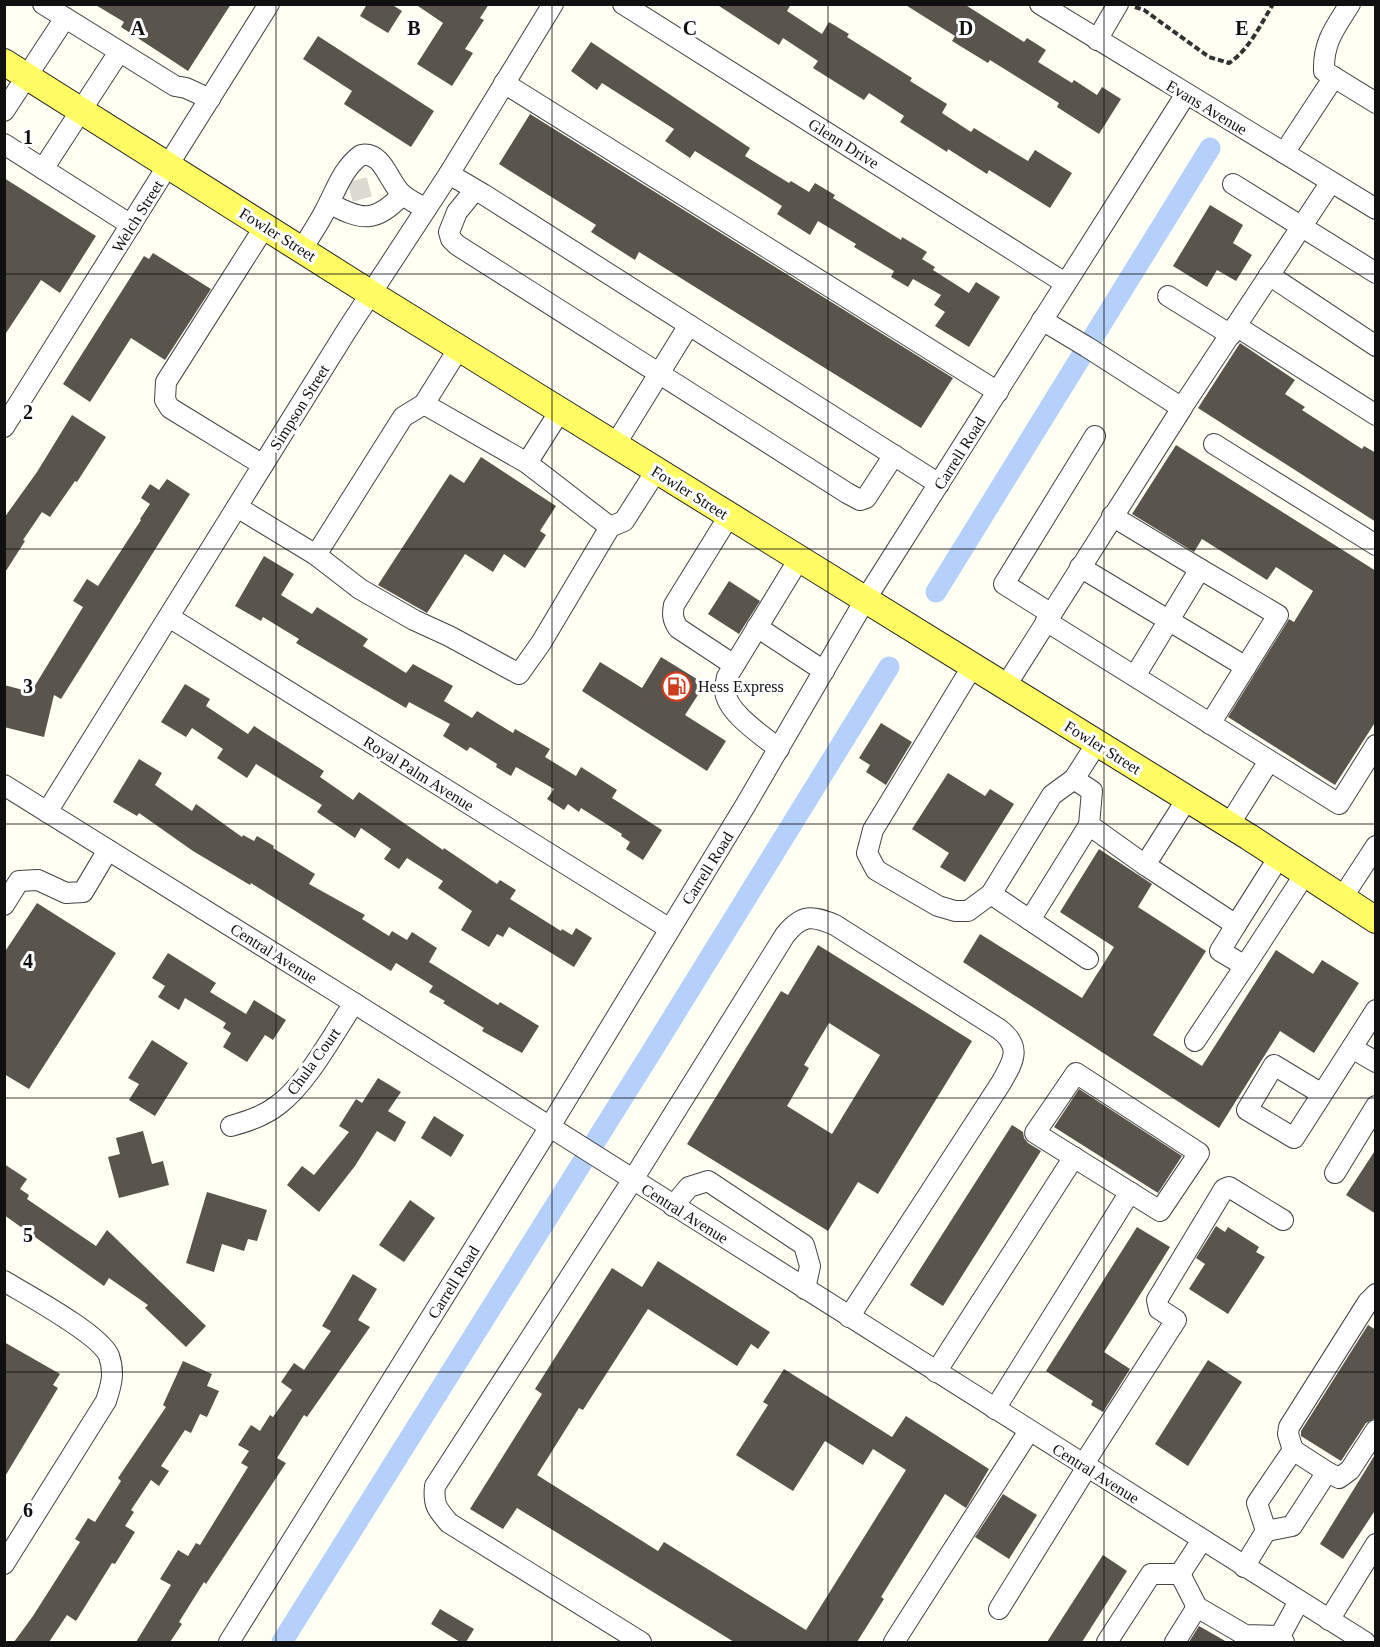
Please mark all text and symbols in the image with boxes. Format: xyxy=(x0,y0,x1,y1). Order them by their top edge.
text: A xyxy=(131,17,146,39)
text: B xyxy=(407,17,421,39)
text: C xyxy=(683,17,697,39)
text: D xyxy=(959,17,973,39)
text: E xyxy=(1235,17,1249,39)
street label: Evans Avenue xyxy=(1163,77,1250,138)
street label: Glenn Drive xyxy=(806,115,882,172)
text: 1 xyxy=(23,126,33,148)
street label: Welch Street xyxy=(109,177,167,255)
street label: Fowler Street xyxy=(236,204,319,265)
street label: Simpson Street xyxy=(266,361,334,454)
text: 2 xyxy=(23,401,33,423)
street label: Carrell Road xyxy=(930,414,988,493)
street label: Fowler Street xyxy=(648,462,731,523)
fuel station icon: Hess Express xyxy=(661,670,693,702)
text: 3 xyxy=(23,675,33,697)
place label: Hess Express xyxy=(698,678,784,696)
street label: Fowler Street xyxy=(1061,717,1144,778)
street label: Royal Palm Avenue xyxy=(360,733,477,815)
street label: Carrell Road xyxy=(678,829,736,908)
street label: Central Avenue xyxy=(227,920,320,987)
text: 4 xyxy=(23,950,33,972)
street label: Chula Court xyxy=(283,1024,344,1098)
street label: Central Avenue xyxy=(638,1180,731,1247)
text: 5 xyxy=(23,1224,33,1246)
street label: Carrell Road xyxy=(424,1243,482,1322)
street label: Central Avenue xyxy=(1049,1440,1142,1507)
text: 6 xyxy=(23,1499,33,1521)

